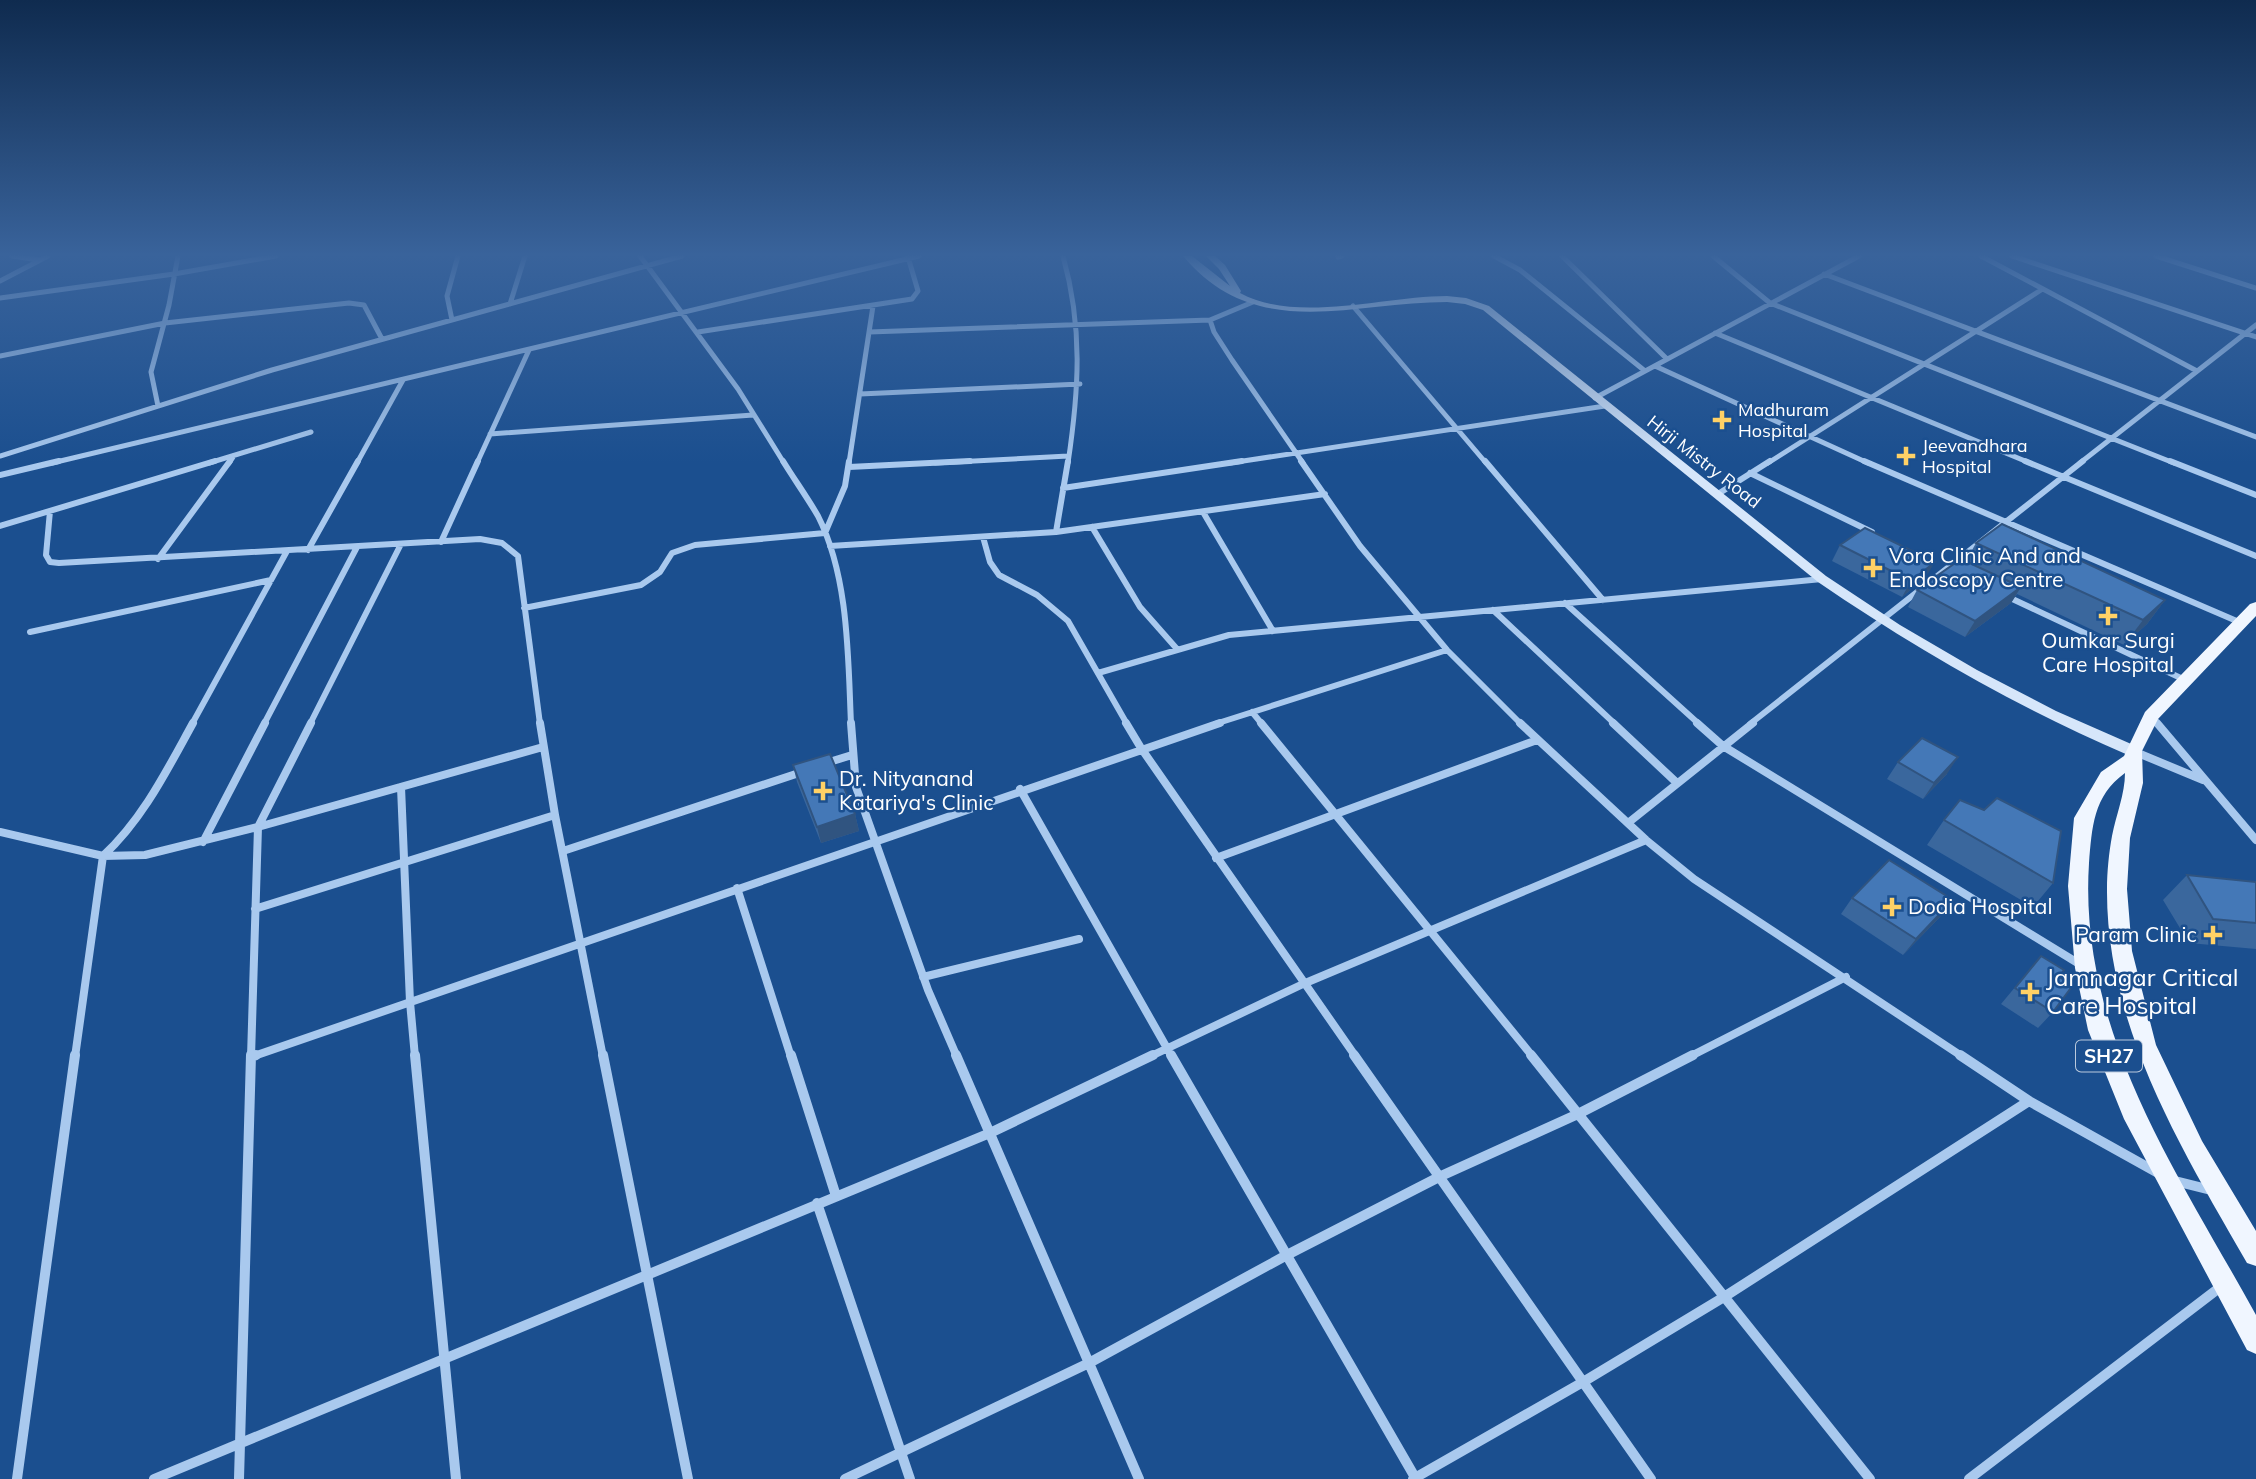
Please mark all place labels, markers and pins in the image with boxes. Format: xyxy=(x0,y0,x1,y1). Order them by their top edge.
place label: Madhuram Hospital xyxy=(1738,398,1829,442)
marker: Madhuram Hospital xyxy=(1712,410,1732,430)
place label: Jeevandhara Hospital xyxy=(1922,434,2028,478)
marker: Jeevandhara Hospital xyxy=(1896,446,1916,466)
place label: Vora Clinic And and Endoscopy Centre xyxy=(1889,542,2081,592)
marker: Vora Clinic And and Endoscopy Centre xyxy=(1863,558,1883,578)
marker: Oumkar Surgi Care Hospital xyxy=(2098,606,2118,626)
place label: Oumkar Surgi Care Hospital xyxy=(2041,627,2175,677)
place label: Dr. Nityanand Katariya's Clinic xyxy=(839,765,994,815)
marker: Dr. Nityanand Katariya's Clinic xyxy=(813,781,833,801)
place label: Dodia Hospital xyxy=(1908,893,2052,919)
marker: Dodia Hospital xyxy=(1882,897,1902,917)
place label: Param Clinic xyxy=(2075,921,2197,947)
marker: Param Clinic xyxy=(2203,925,2223,945)
place label: Jamnagar Critical Care Hospital xyxy=(2046,962,2239,1020)
marker: Jamnagar Critical Care Hospital xyxy=(2020,982,2040,1002)

